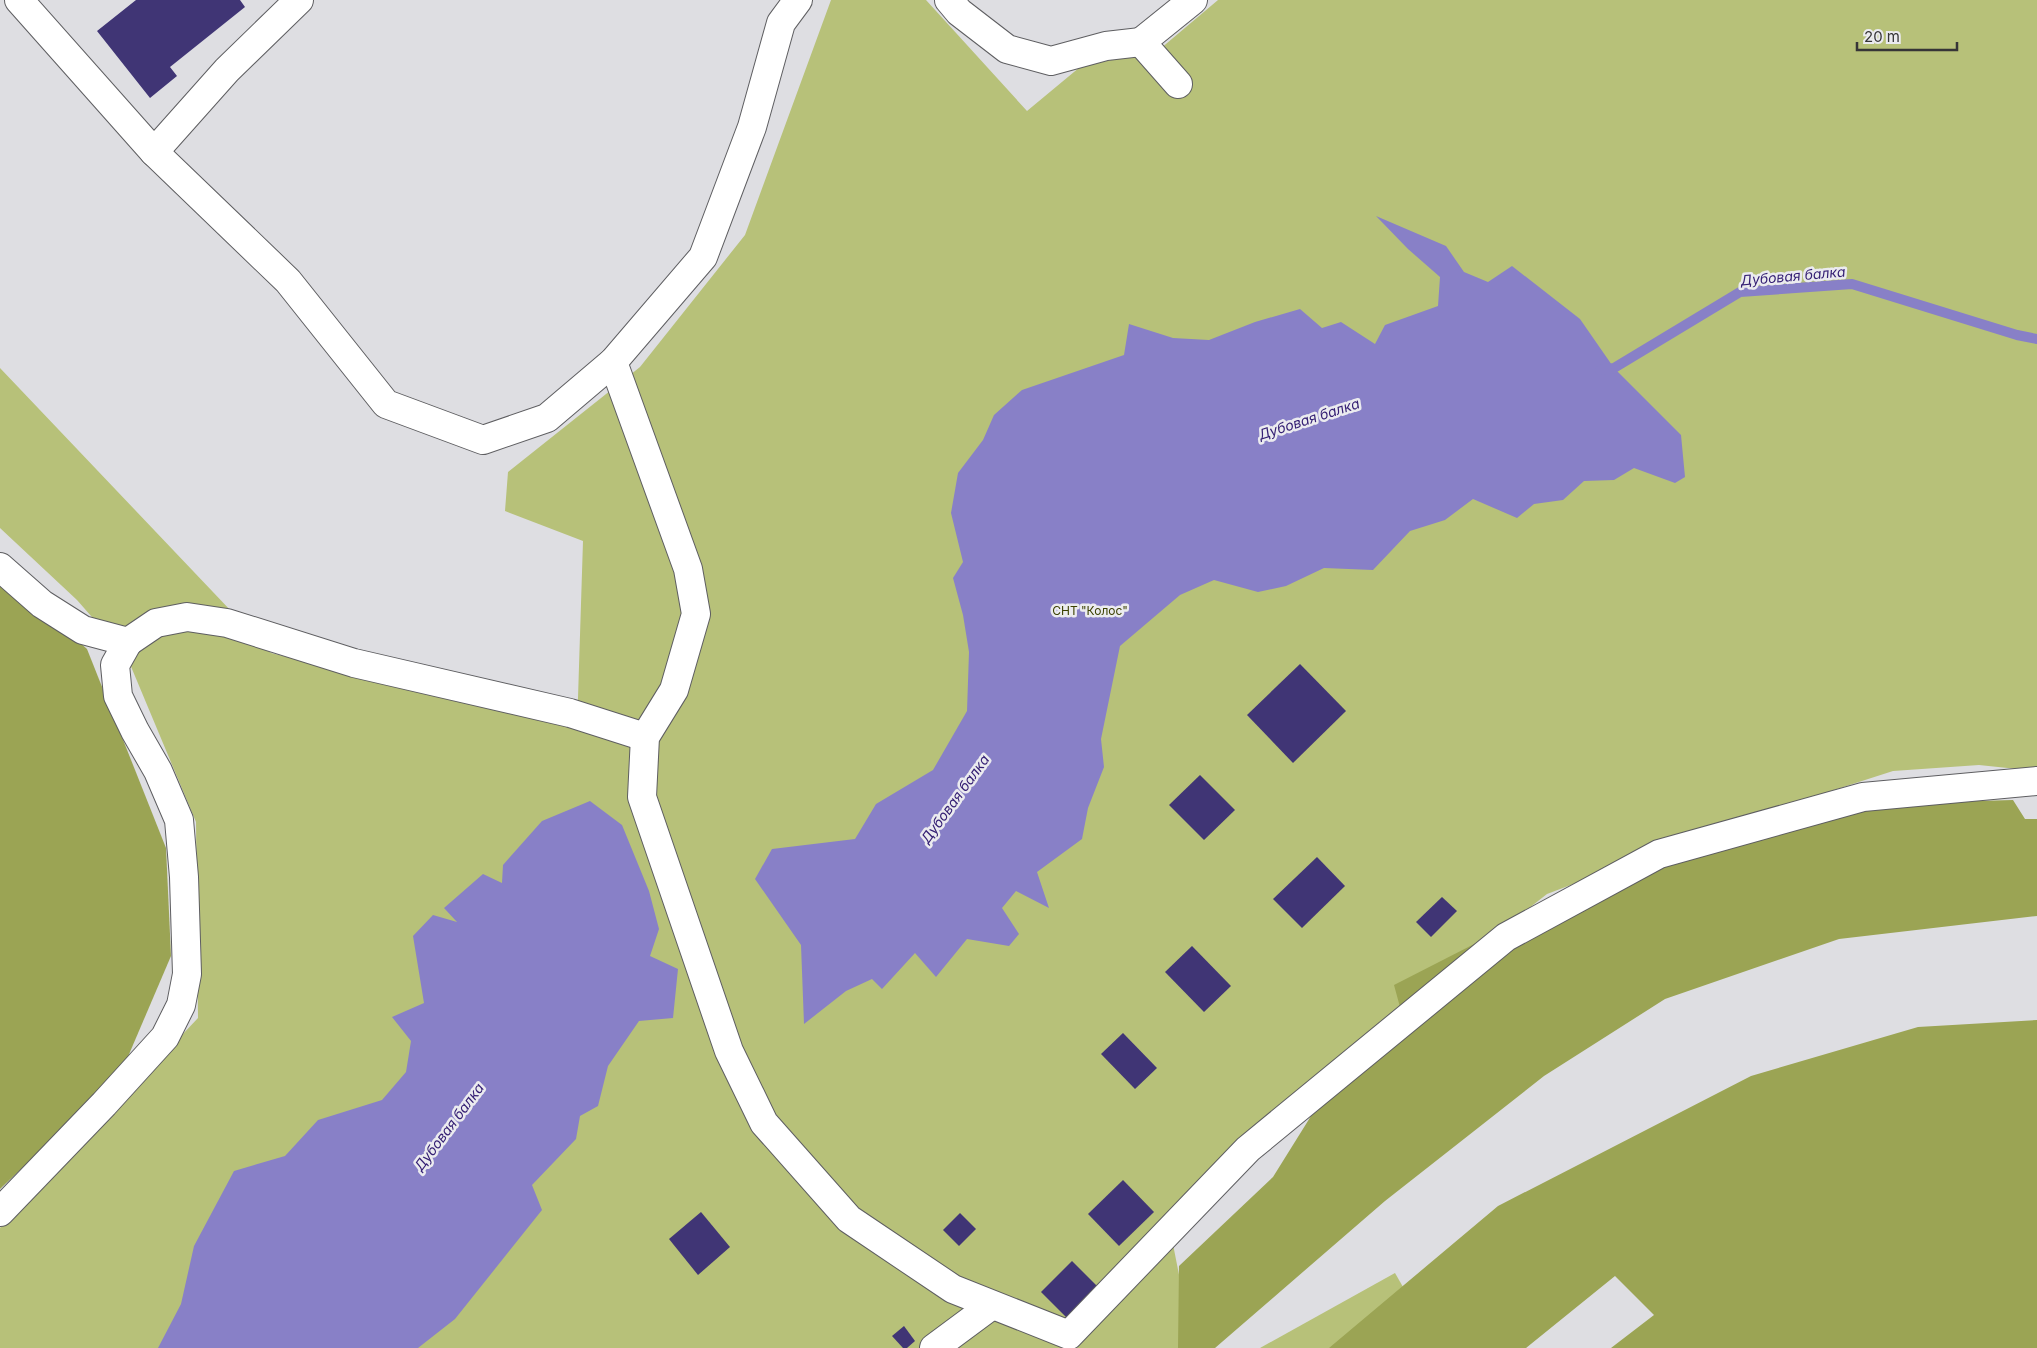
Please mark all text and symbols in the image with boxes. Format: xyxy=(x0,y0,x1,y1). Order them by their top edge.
scale bar xyxy=(1857,20,1957,52)
text: 20 m xyxy=(1864,27,1900,46)
water label: Дубовая балка xyxy=(1739,262,1847,289)
water label: Дубовая балка xyxy=(1255,394,1362,443)
park label: СНТ "Колос" xyxy=(1052,603,1128,618)
water label: Дубовая балка xyxy=(916,751,993,847)
water label: Дубовая балка xyxy=(410,1079,487,1175)

